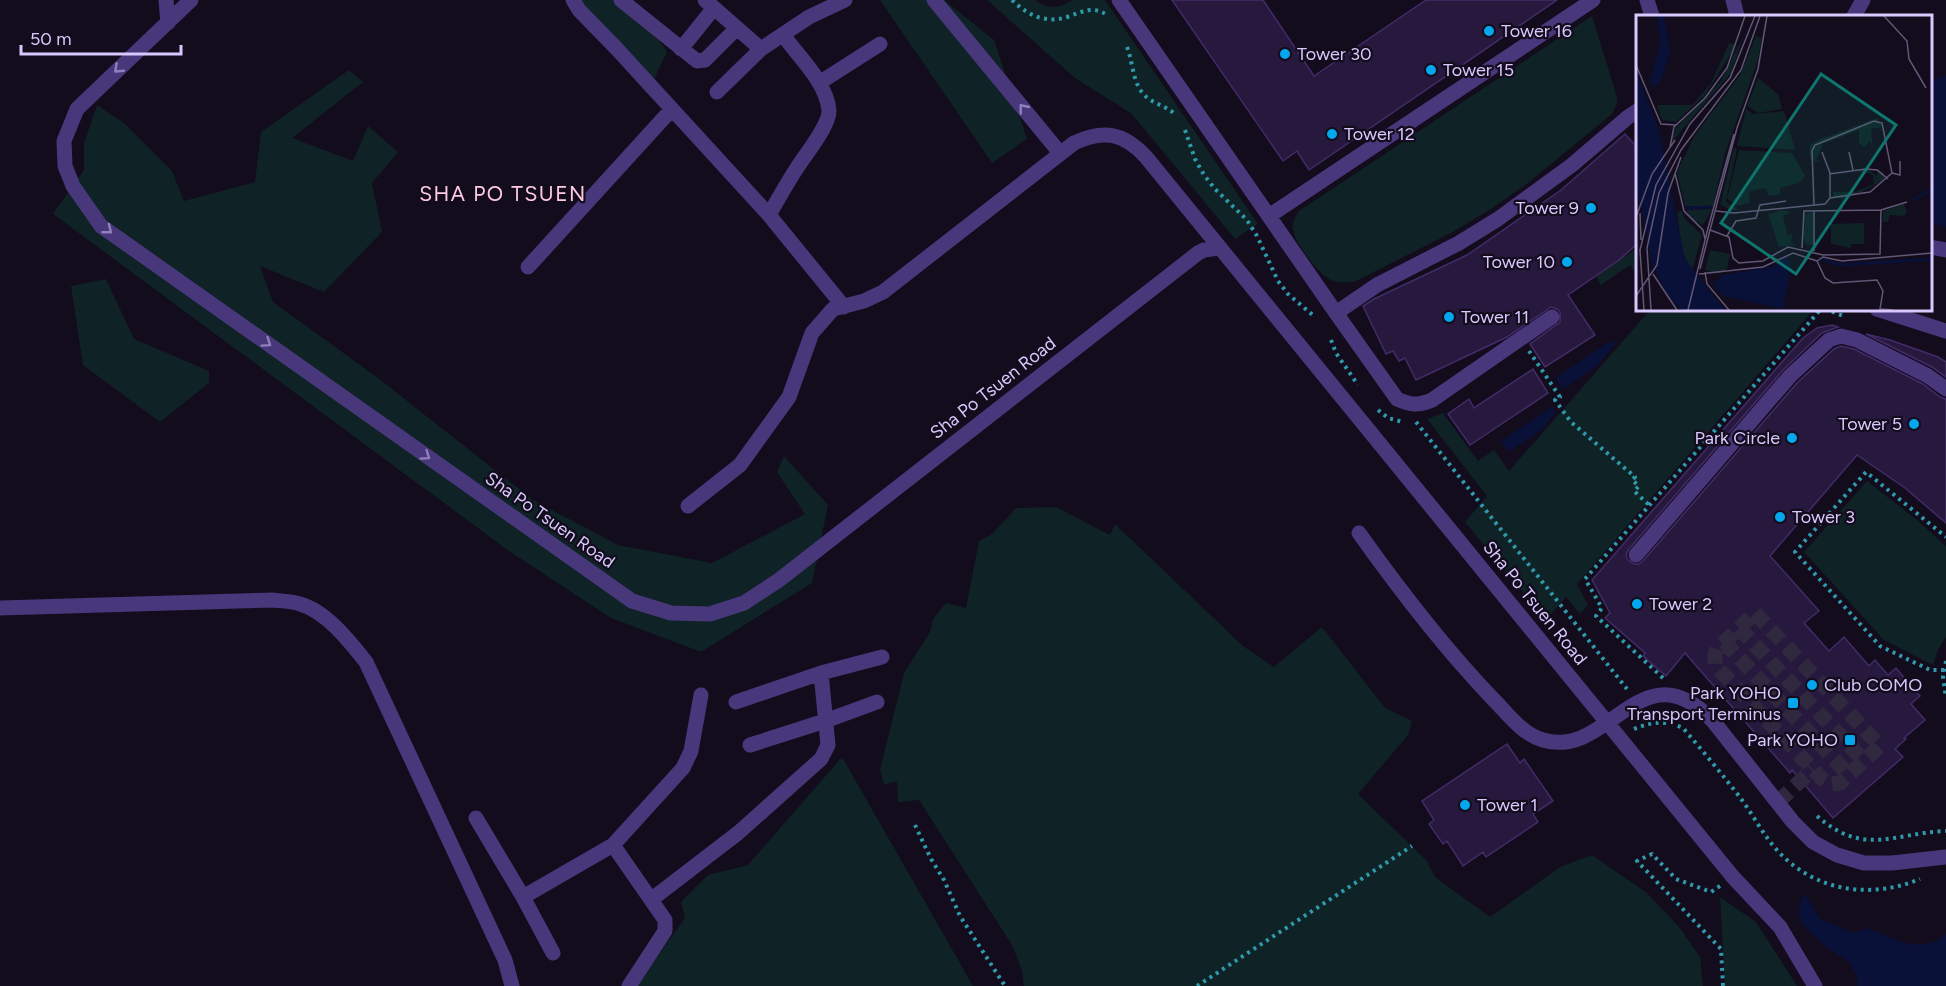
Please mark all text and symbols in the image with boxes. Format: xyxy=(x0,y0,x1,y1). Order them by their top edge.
inset map xyxy=(1636,15,1931,310)
scale bar xyxy=(21,18,182,56)
place label: Tower 16 xyxy=(1501,20,1572,42)
marker: Tower 16 xyxy=(1482,24,1496,38)
text: 50 m xyxy=(30,28,72,50)
place label: Tower 30 xyxy=(1297,43,1372,65)
marker: Tower 30 xyxy=(1278,47,1292,61)
place label: Tower 15 xyxy=(1443,59,1514,81)
one-way arrow xyxy=(115,62,126,73)
marker: Tower 15 xyxy=(1424,63,1438,77)
one-way arrow xyxy=(1019,104,1030,115)
place label: Tower 12 xyxy=(1344,123,1415,145)
marker: Tower 12 xyxy=(1325,127,1339,141)
district label: SHA PO TSUEN xyxy=(419,181,587,206)
place label: Tower 9 xyxy=(1516,197,1579,219)
marker: Tower 9 xyxy=(1584,201,1598,215)
one-way arrow xyxy=(101,223,112,234)
place label: Tower 10 xyxy=(1483,251,1555,273)
marker: Tower 10 xyxy=(1560,255,1574,269)
place label: Tower 11 xyxy=(1461,306,1529,328)
marker: Tower 11 xyxy=(1442,310,1456,324)
street label: Sha Po Tsuen Road xyxy=(926,332,1060,444)
one-way arrow xyxy=(260,336,271,347)
place label: Tower 5 xyxy=(1838,413,1902,435)
marker: Tower 5 xyxy=(1907,417,1921,431)
place label: Park Circle xyxy=(1695,427,1780,449)
marker: Park Circle xyxy=(1785,431,1799,445)
one-way arrow xyxy=(420,449,431,460)
street label: Sha Po Tsuen Road xyxy=(481,467,619,573)
place label: Tower 3 xyxy=(1792,506,1855,528)
marker: Tower 3 xyxy=(1773,510,1787,524)
street label: Sha Po Tsuen Road xyxy=(1478,537,1592,669)
place label: Tower 2 xyxy=(1649,593,1712,615)
marker: Tower 2 xyxy=(1630,597,1644,611)
place label: Club COMO xyxy=(1824,674,1922,696)
marker: Club COMO xyxy=(1805,678,1819,692)
place label: Park YOHO Transport Terminus xyxy=(1627,682,1781,725)
marker: Park YOHO Transport Terminus xyxy=(1786,696,1800,710)
place label: Park YOHO xyxy=(1747,729,1838,751)
marker: Park YOHO xyxy=(1843,733,1857,747)
place label: Tower 1 xyxy=(1477,794,1538,816)
marker: Tower 1 xyxy=(1458,798,1472,812)

